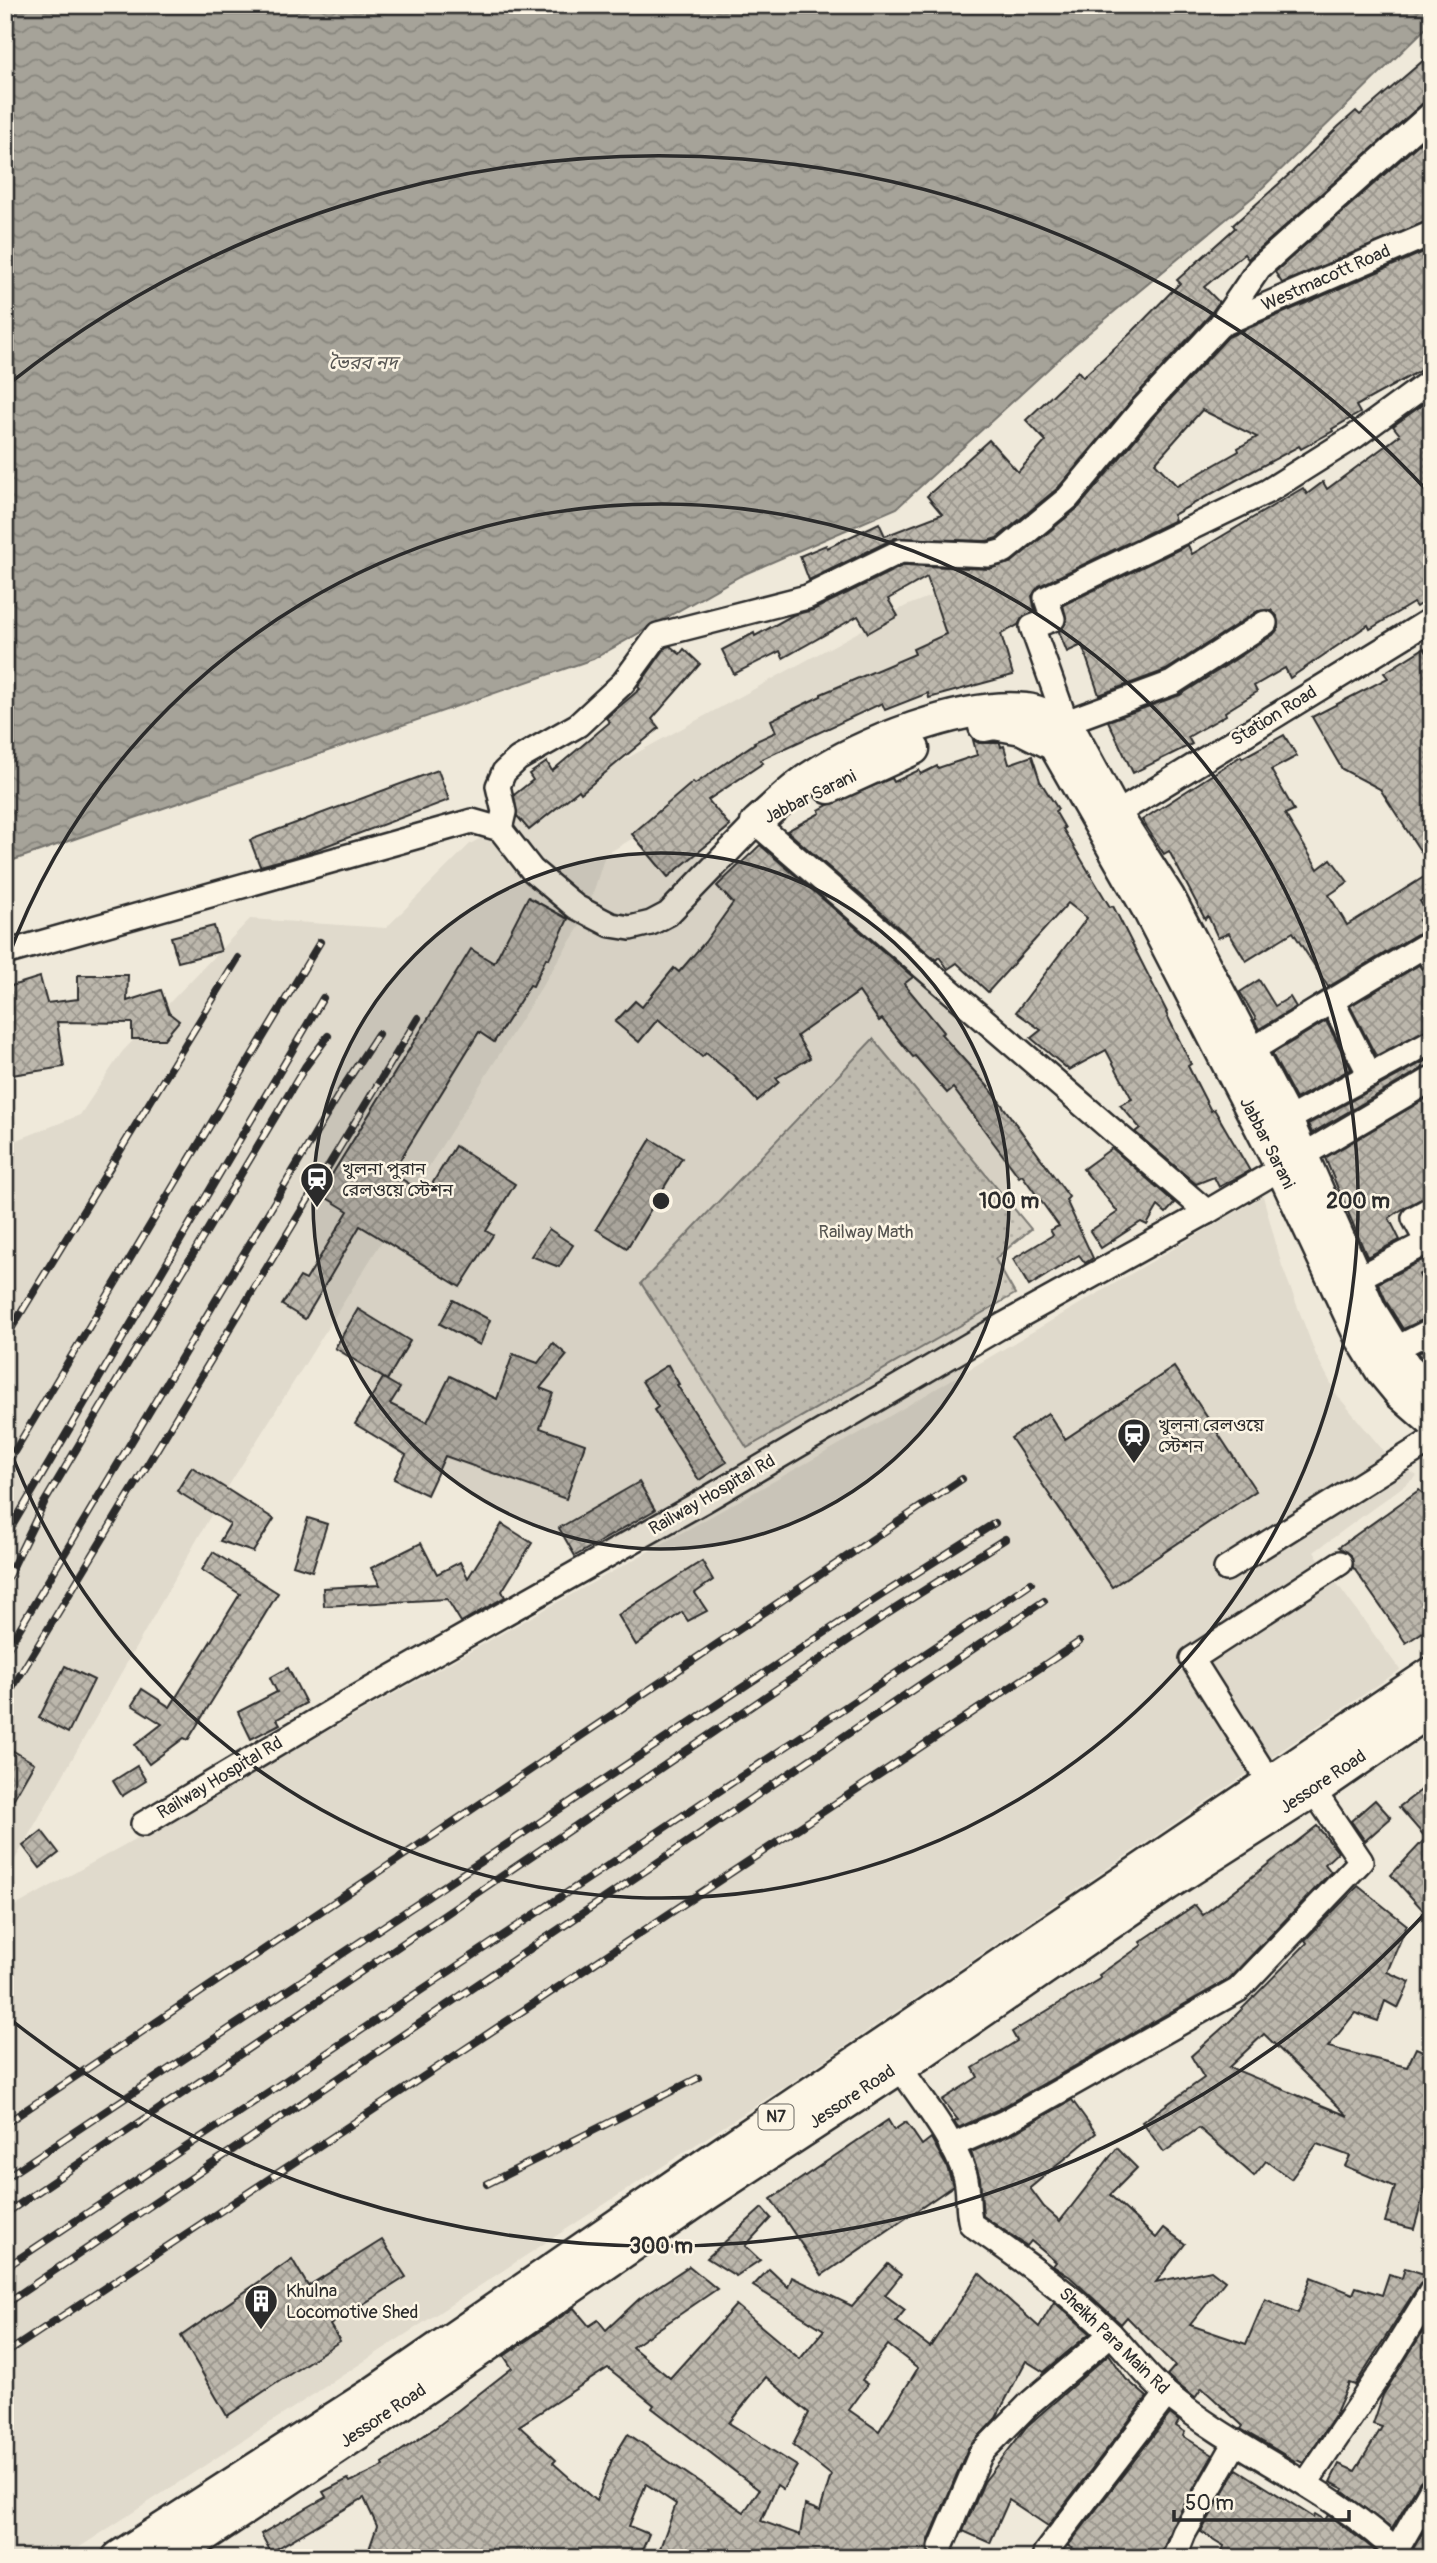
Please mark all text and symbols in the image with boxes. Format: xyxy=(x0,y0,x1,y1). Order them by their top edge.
street label: Westmacott Road xyxy=(1258,239,1394,317)
water label: ভৈরব নদ xyxy=(329,351,401,375)
street label: Station Road xyxy=(1227,681,1321,751)
street label: Jabbar Sarani xyxy=(760,765,860,829)
street label: Jabbar Sarani xyxy=(1234,1093,1300,1193)
place label: খুলনা পুরান রেলওয়ে স্টেশন xyxy=(342,1158,454,1202)
station icon: খুলনা পুরান রেলওয়ে স্টেশন xyxy=(298,1160,336,1209)
text: 100 m xyxy=(979,1188,1039,1215)
text: 200 m xyxy=(1326,1188,1390,1215)
centre of rings xyxy=(649,1189,673,1213)
park label: Railway Math xyxy=(819,1221,913,1244)
place label: খুলনা রেলওয়ে স্টেশন xyxy=(1158,1414,1265,1458)
station icon: খুলনা রেলওয়ে স্টেশন xyxy=(1115,1416,1153,1465)
street label: Railway Hospital Rd xyxy=(645,1449,779,1541)
street label: Railway Hospital Rd xyxy=(153,1732,287,1824)
street label: Jessore Road xyxy=(1275,1745,1371,1819)
street label: Jessore Road xyxy=(804,2060,900,2134)
road number: N7 xyxy=(758,2104,794,2130)
text: 300 m xyxy=(629,2233,693,2260)
place label: Khulna Locomotive Shed xyxy=(286,2280,418,2324)
building icon: Khulna Locomotive Shed xyxy=(242,2282,280,2331)
street label: Sheikh Para Main Rd xyxy=(1054,2282,1174,2400)
street label: Jessore Road xyxy=(335,2379,431,2453)
scale bar xyxy=(1174,2479,1350,2523)
text: 50 m xyxy=(1185,2490,1234,2517)

